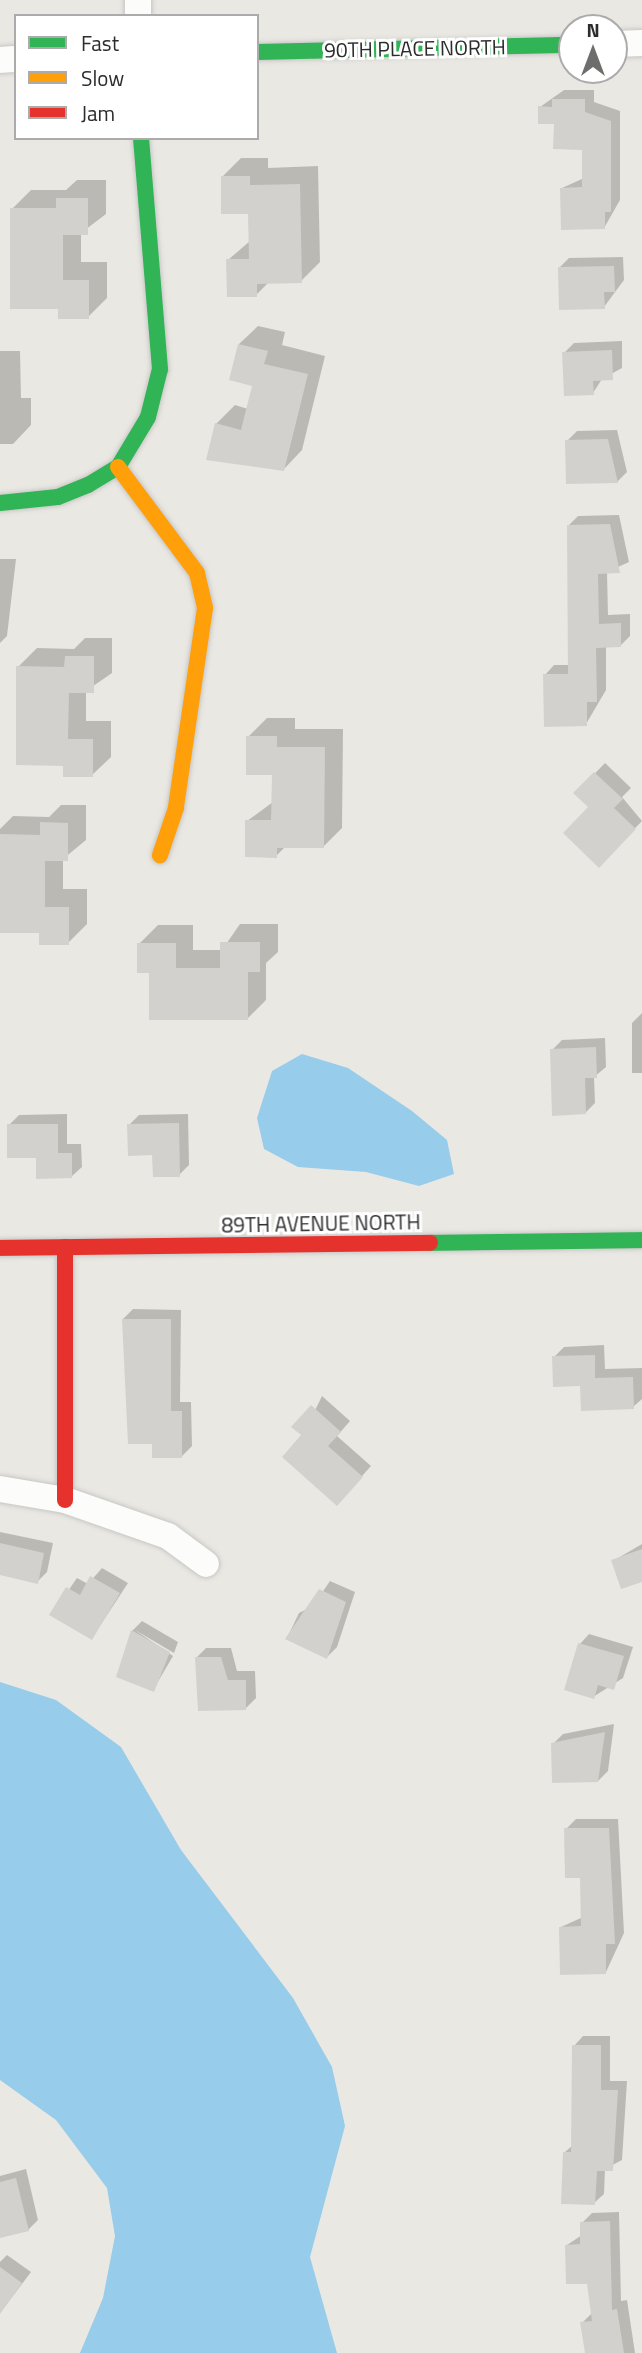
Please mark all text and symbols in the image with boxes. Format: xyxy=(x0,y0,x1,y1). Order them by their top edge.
legend xyxy=(14,14,259,140)
north arrow xyxy=(558,14,628,84)
text: N xyxy=(586,15,600,44)
text: Fast xyxy=(81,27,119,59)
street label: 90TH PLACE NORTH xyxy=(324,34,506,62)
text: Slow xyxy=(81,62,124,94)
text: Jam xyxy=(81,97,115,129)
street label: 89TH AVENUE NORTH xyxy=(221,1209,421,1237)

